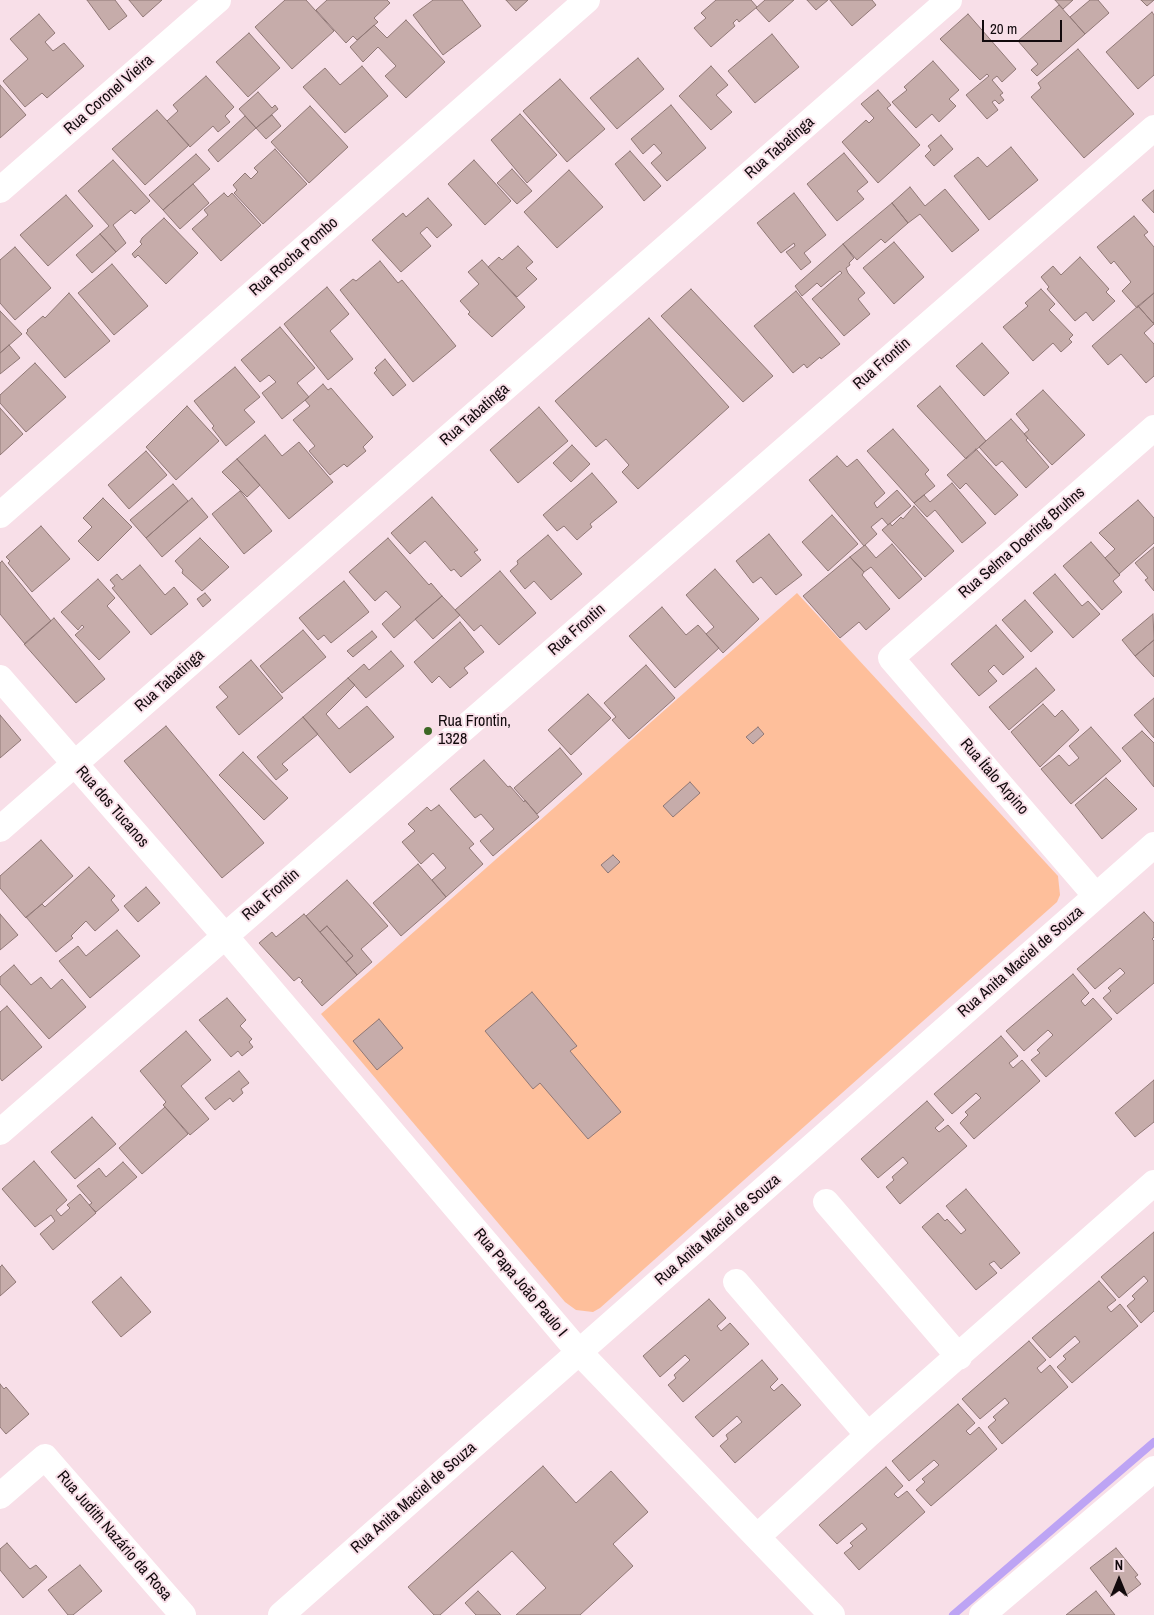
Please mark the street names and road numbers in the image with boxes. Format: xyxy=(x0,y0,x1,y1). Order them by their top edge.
street label: Rua Coronel Vieira xyxy=(60,51,158,139)
street label: Rua Tabatinga xyxy=(741,113,819,183)
street label: Rua Rocha Pombo xyxy=(246,213,342,301)
street label: Rua Frontin xyxy=(850,334,914,394)
street label: Rua Tabatinga xyxy=(436,380,514,450)
street label: Rua Selma Doering Bruhns xyxy=(955,483,1089,603)
street label: Rua Frontin xyxy=(545,600,609,660)
street label: Rua Tabatinga xyxy=(131,646,209,716)
street label: Rua Ítalo Arpino xyxy=(956,735,1032,819)
street label: Rua dos Tucanos xyxy=(71,762,153,852)
street label: Rua Frontin xyxy=(239,865,303,925)
street label: Rua Anita Maciel de Souza xyxy=(954,902,1088,1022)
street label: Rua Anita Maciel de Souza xyxy=(651,1170,785,1290)
street label: Rua Papa João Paulo I xyxy=(469,1225,571,1341)
street label: Rua Anita Maciel de Souza xyxy=(347,1438,481,1558)
street label: Rua Judith Nazário da Rosa xyxy=(52,1467,176,1605)

